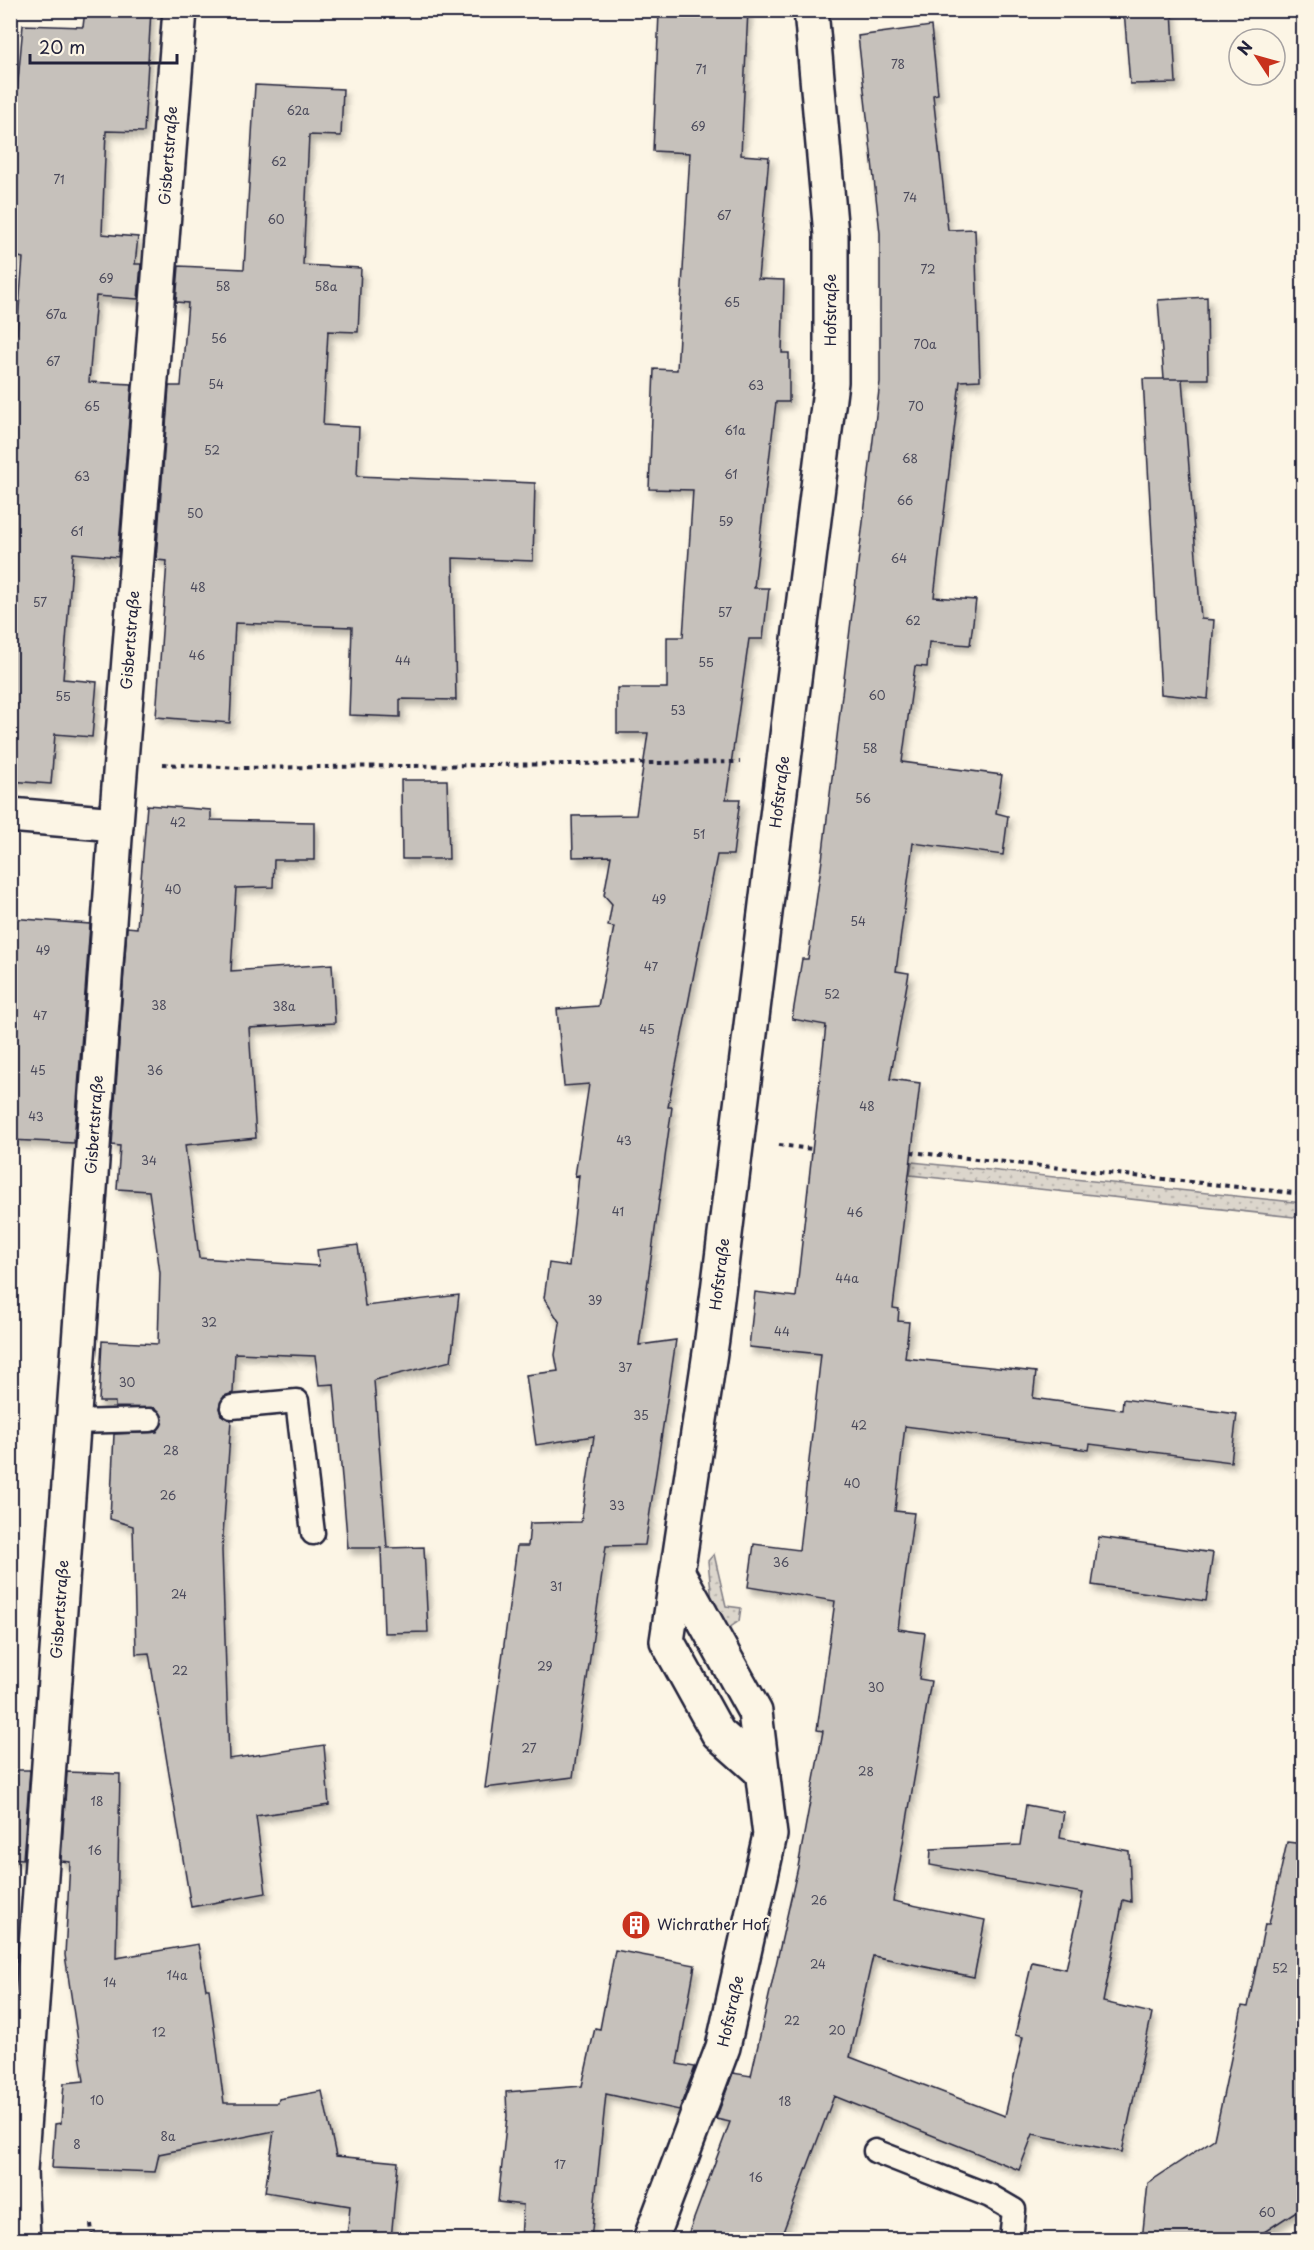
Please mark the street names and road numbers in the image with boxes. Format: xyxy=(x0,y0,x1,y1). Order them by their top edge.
street label: Gisbertstraße xyxy=(152,105,182,206)
street label: Hofstraße xyxy=(818,274,841,346)
street label: Gisbertstraße xyxy=(114,590,144,690)
street label: Hofstraße xyxy=(763,754,794,829)
street label: Gisbertstraße xyxy=(78,1074,108,1175)
street label: Hofstraße xyxy=(703,1237,734,1311)
street label: Gisbertstraße xyxy=(44,1559,74,1660)
street label: Hofstraße xyxy=(710,1973,749,2049)

